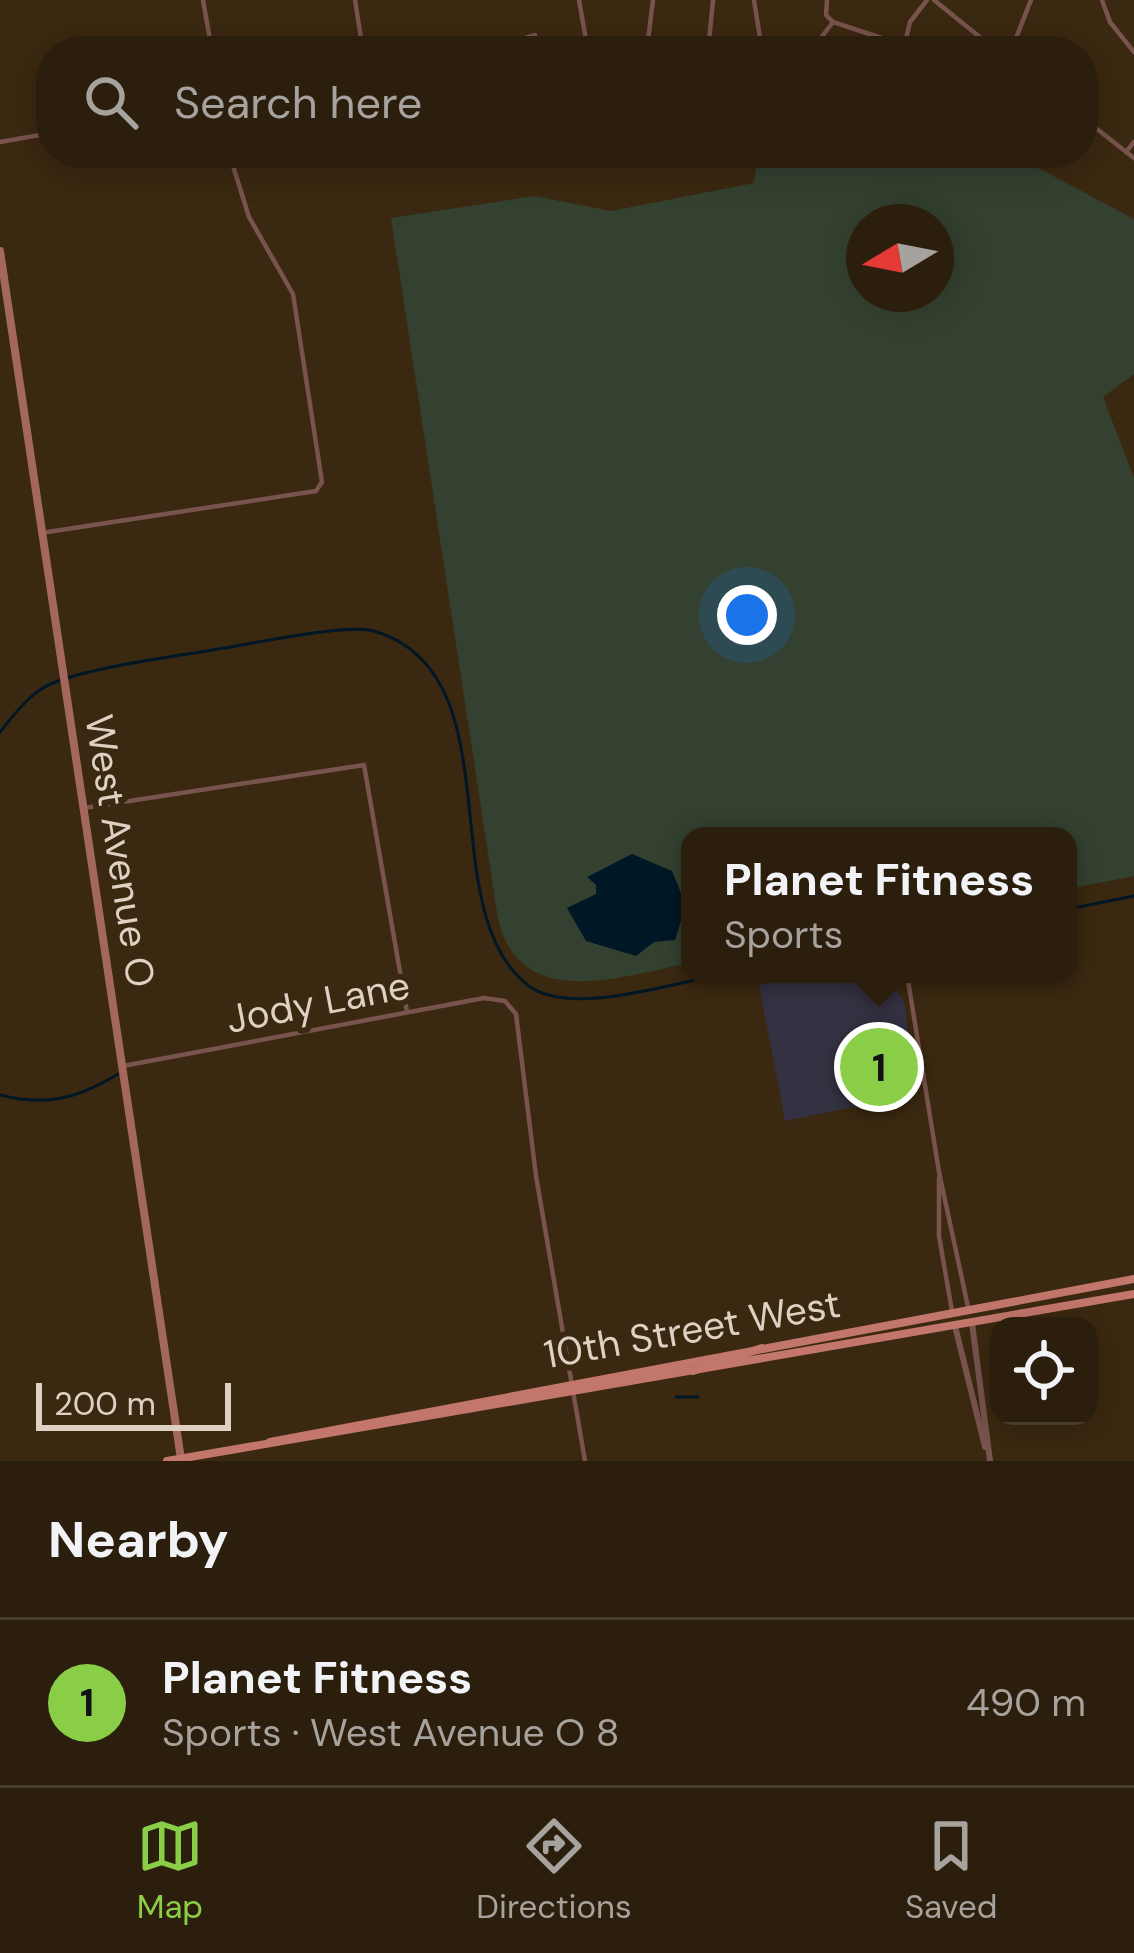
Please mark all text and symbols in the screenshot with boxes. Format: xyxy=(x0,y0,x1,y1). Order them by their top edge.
search box xyxy=(36,36,1098,168)
icon: search xyxy=(78,69,144,135)
text: Search here xyxy=(174,73,422,132)
north arrow xyxy=(846,204,954,312)
your location xyxy=(717,585,777,645)
street label: West Avenue O xyxy=(73,711,167,991)
popup xyxy=(681,827,1077,983)
text: Planet Fitness xyxy=(724,850,1034,909)
text: Sports xyxy=(724,909,843,960)
street label: Jody Lane xyxy=(222,959,414,1045)
pin: 1 xyxy=(840,1022,918,1112)
street label: 10th Street West xyxy=(540,1278,844,1380)
map controls xyxy=(990,1317,1098,1425)
button: locate xyxy=(990,1317,1098,1425)
scale bar xyxy=(36,1377,231,1430)
text: 200 m xyxy=(54,1382,156,1425)
text: Nearby xyxy=(48,1506,229,1573)
text: Planet Fitness xyxy=(162,1648,472,1707)
text: 1 xyxy=(80,1677,94,1728)
text: 490 m xyxy=(966,1677,1086,1728)
text: Sports · West Avenue O 8 xyxy=(162,1707,619,1758)
tab: Map xyxy=(137,1813,203,1928)
tab: Directions xyxy=(476,1813,632,1928)
tab: Saved xyxy=(905,1813,997,1928)

